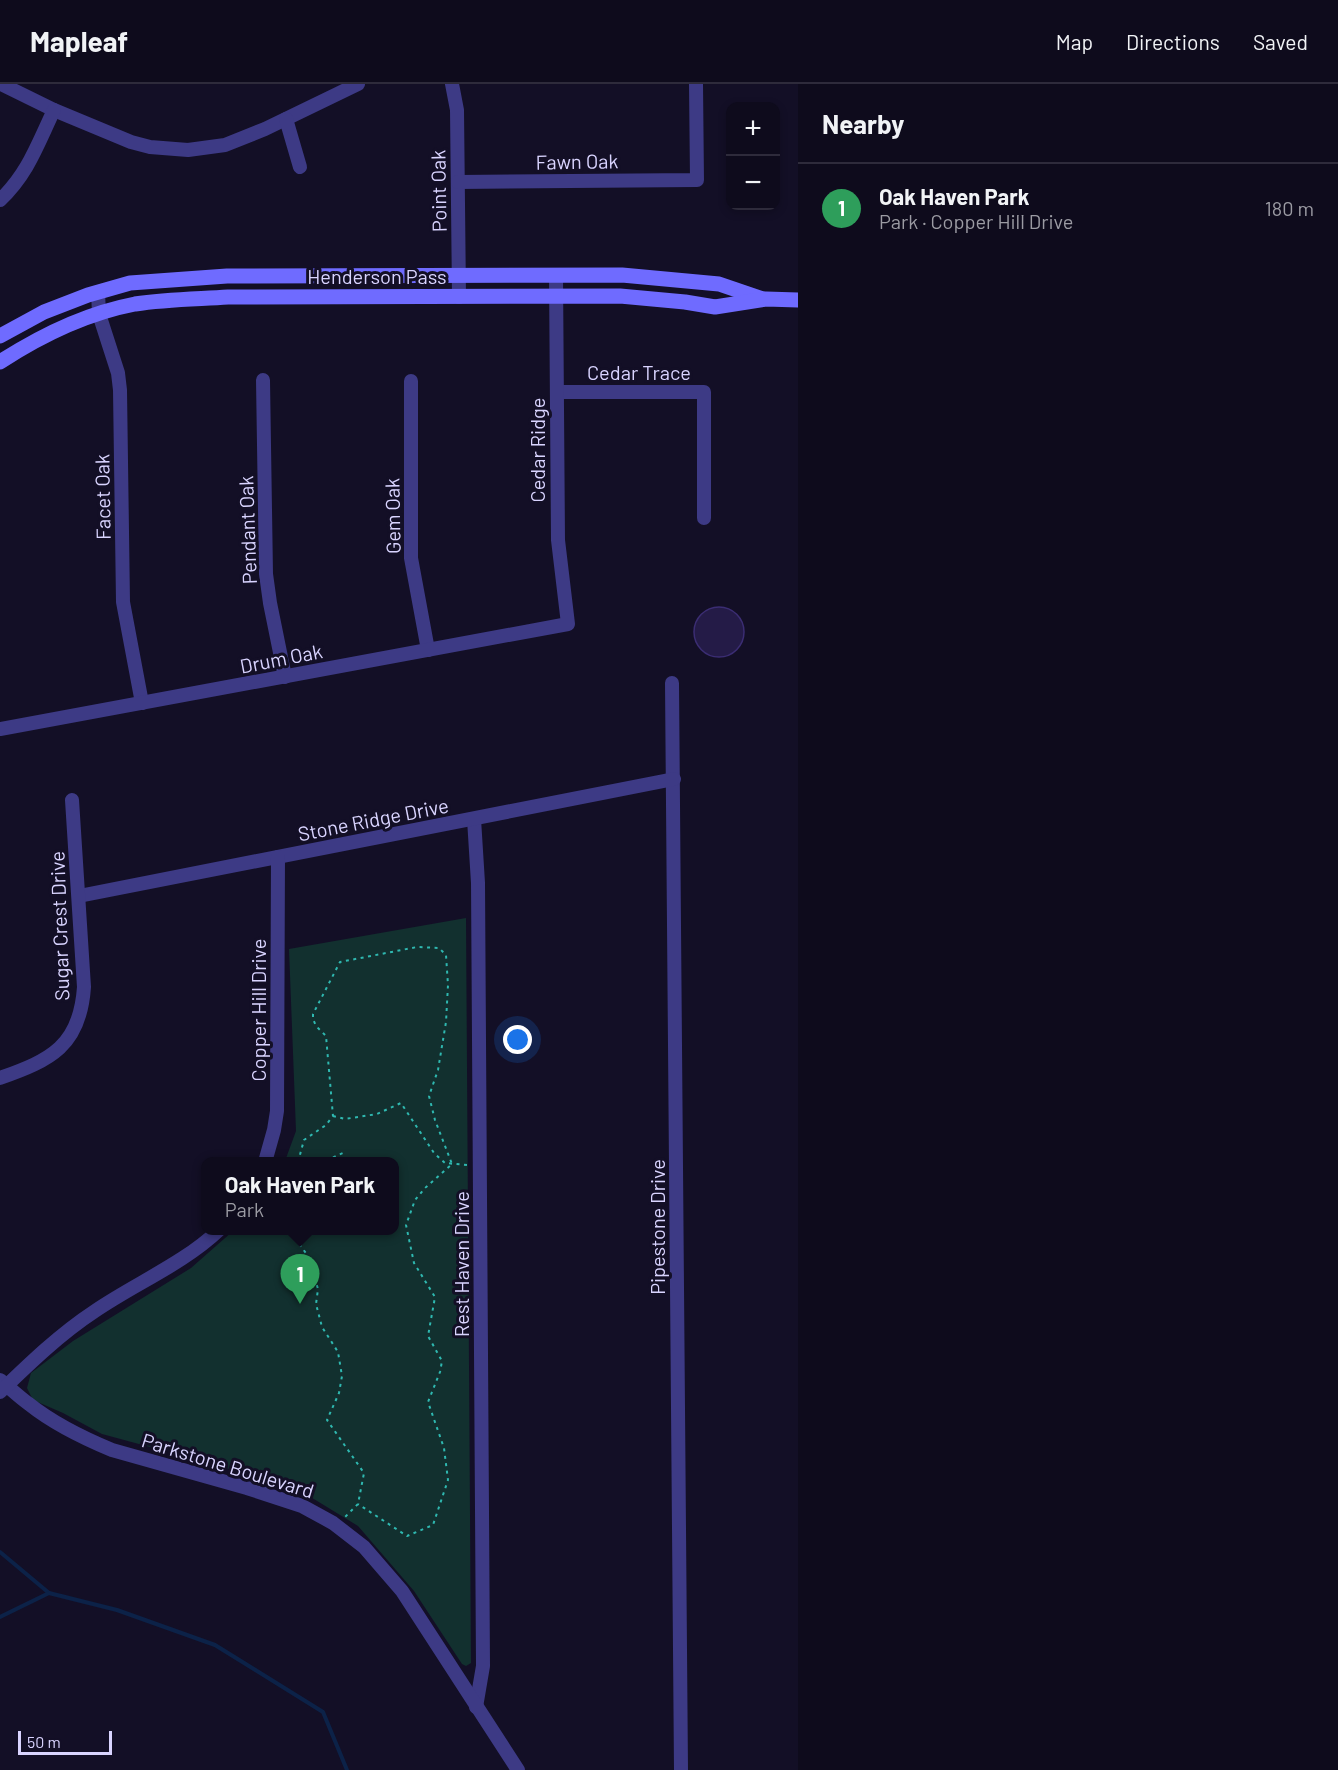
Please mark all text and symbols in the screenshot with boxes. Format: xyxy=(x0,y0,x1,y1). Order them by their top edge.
text: Mapleaf xyxy=(30,24,128,58)
text: Map xyxy=(1056,29,1093,54)
text: Directions xyxy=(1126,29,1220,54)
text: Saved xyxy=(1253,29,1308,54)
map controls xyxy=(726,102,780,210)
button: + xyxy=(726,102,780,156)
text: Nearby xyxy=(822,108,904,139)
street label: Fawn Oak xyxy=(536,148,618,174)
street label: Point Oak xyxy=(425,150,451,232)
button: − xyxy=(726,156,780,210)
text: Oak Haven Park xyxy=(879,183,1029,209)
text: 1 xyxy=(838,196,845,220)
text: 180 m xyxy=(1265,196,1314,220)
text: Park · Copper Hill Drive xyxy=(879,209,1073,233)
street label: Henderson Pass xyxy=(307,264,447,288)
street label: Cedar Trace xyxy=(587,360,691,384)
street label: Cedar Ridge xyxy=(525,398,549,502)
street label: Facet Oak xyxy=(89,454,115,540)
street label: Pendant Oak xyxy=(233,475,261,585)
street label: Gem Oak xyxy=(379,478,405,554)
street label: Drum Oak xyxy=(238,638,324,678)
street label: Stone Ridge Drive xyxy=(296,793,450,845)
street label: Sugar Crest Drive xyxy=(44,851,74,1001)
street label: Copper Hill Drive xyxy=(246,939,270,1081)
your location xyxy=(503,1025,532,1054)
popup xyxy=(201,1157,399,1235)
street label: Pipestone Drive xyxy=(645,1159,669,1295)
text: Oak Haven Park xyxy=(225,1171,375,1197)
street label: Rest Haven Drive xyxy=(449,1191,473,1337)
text: Park xyxy=(225,1197,264,1221)
pin: 1 xyxy=(280,1254,320,1304)
street label: Parkstone Boulevard xyxy=(139,1427,317,1503)
scale bar xyxy=(18,1728,112,1756)
text: 50 m xyxy=(27,1732,61,1751)

